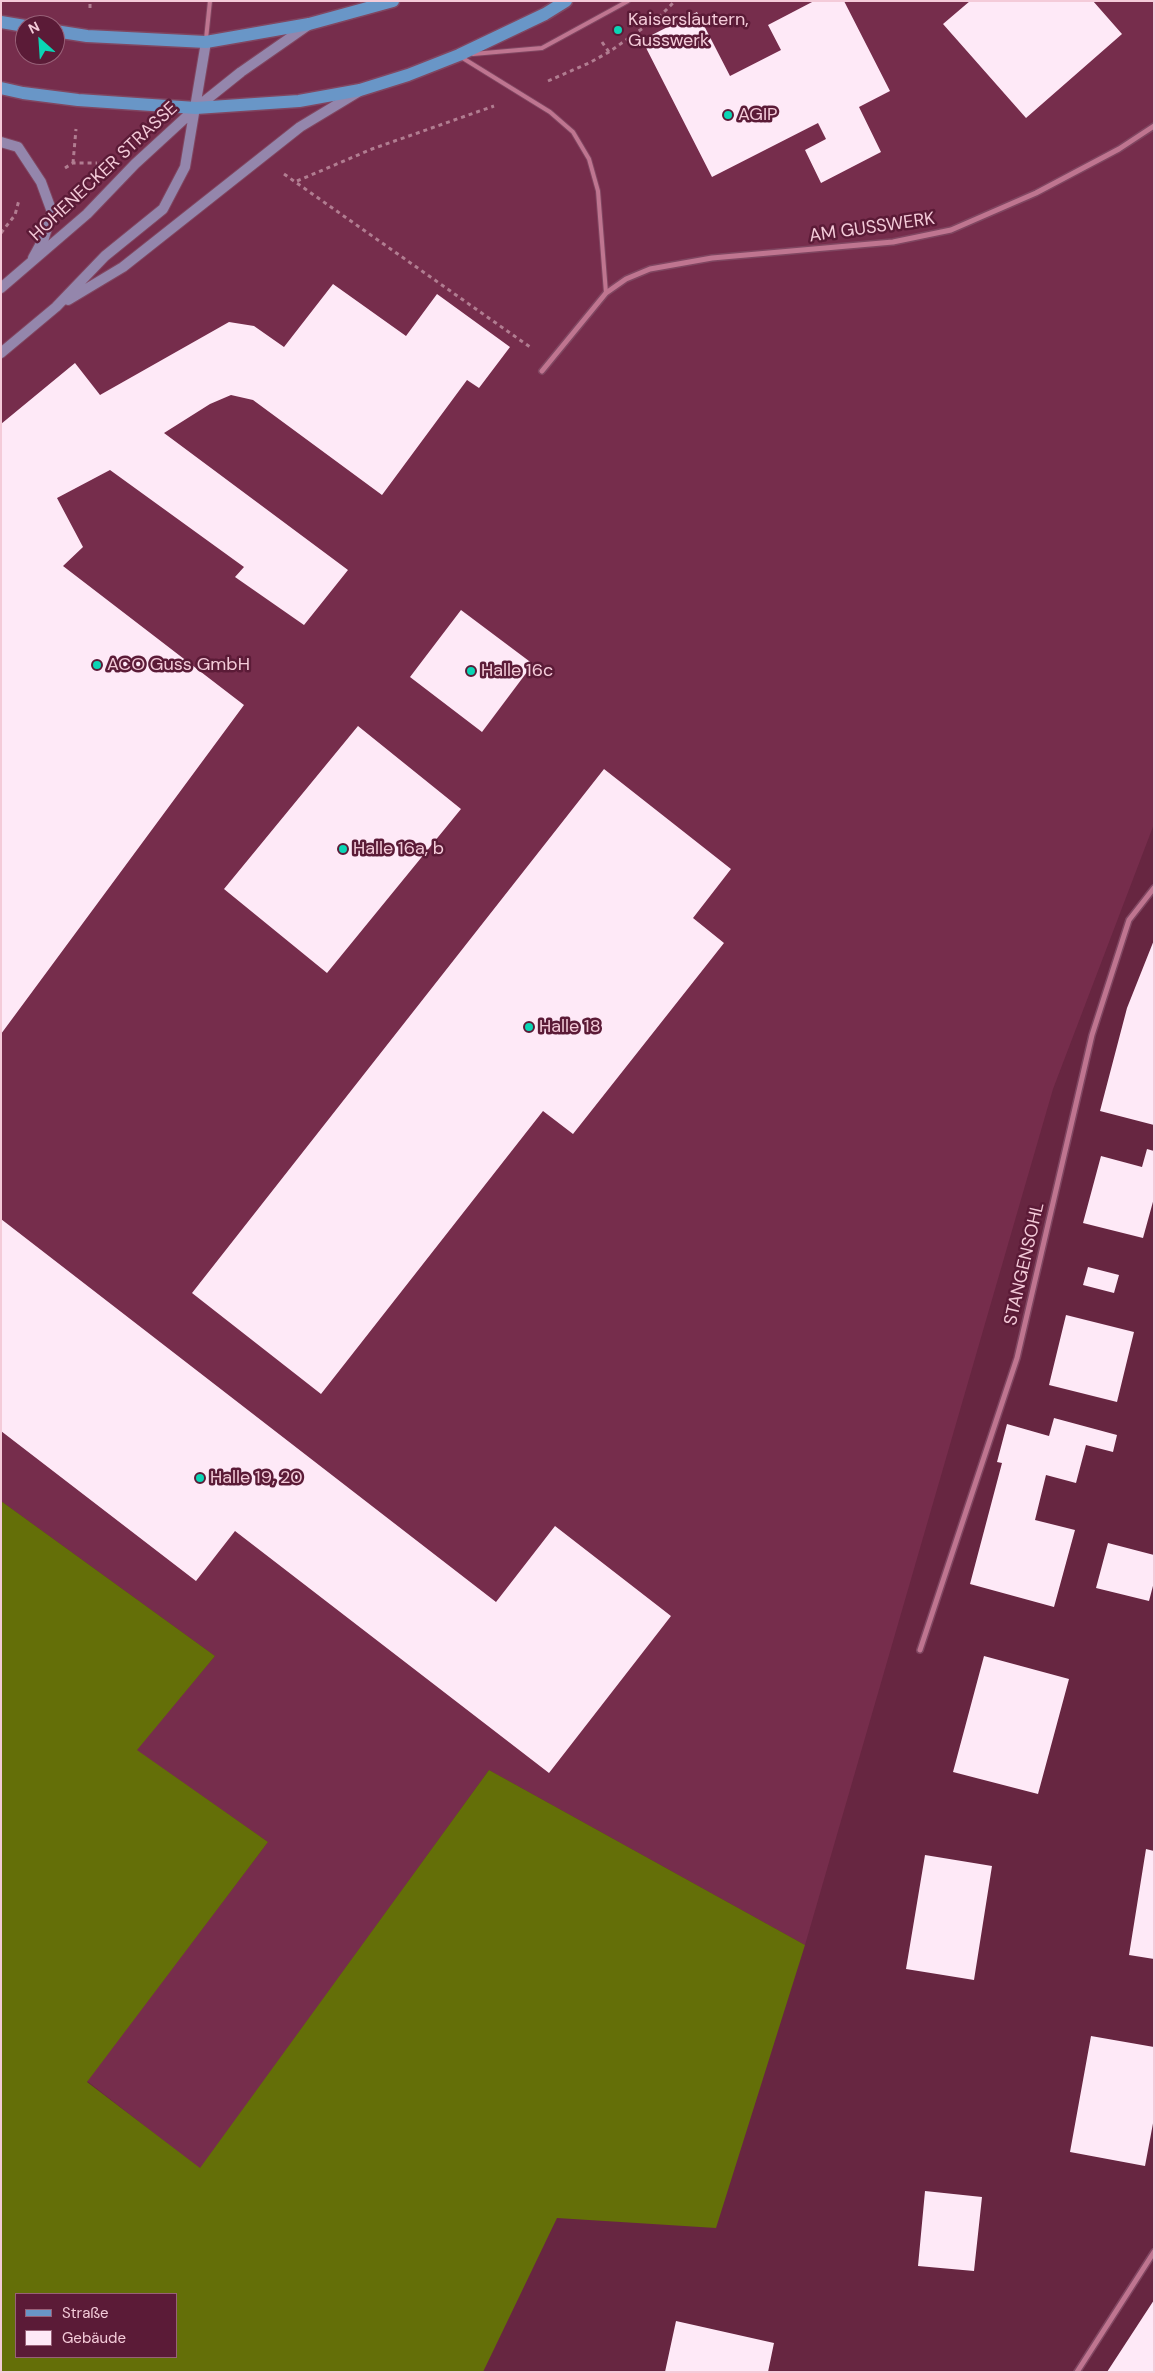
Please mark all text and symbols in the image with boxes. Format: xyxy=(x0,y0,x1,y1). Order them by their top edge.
place label: Kaiserslautern, Gusswerk xyxy=(628,9,749,52)
north arrow xyxy=(15,15,65,65)
text: N xyxy=(25,17,42,38)
marker: Kaiserslautern, Gusswerk xyxy=(612,24,624,36)
street label: HOHENECKER STRASSE xyxy=(26,98,182,246)
place label: AGIP xyxy=(738,104,778,126)
marker: AGIP xyxy=(722,109,734,121)
street label: AM GUSSWERK xyxy=(808,208,936,248)
place label: ACO Guss GmbH xyxy=(107,654,250,676)
marker: ACO Guss GmbH xyxy=(91,659,103,671)
place label: Halle 16c xyxy=(481,660,553,682)
marker: Halle 16c xyxy=(465,665,477,677)
place label: Halle 16a, b xyxy=(353,838,444,860)
marker: Halle 16a, b xyxy=(337,843,349,855)
place label: Halle 18 xyxy=(539,1016,601,1038)
marker: Halle 18 xyxy=(523,1021,535,1033)
street label: STANGENSOHL xyxy=(1000,1200,1050,1328)
place label: Halle 19, 20 xyxy=(210,1467,303,1489)
marker: Halle 19, 20 xyxy=(194,1472,206,1484)
legend xyxy=(15,2293,178,2358)
text: Straße xyxy=(62,2303,109,2323)
text: Gebäude xyxy=(62,2328,126,2348)

